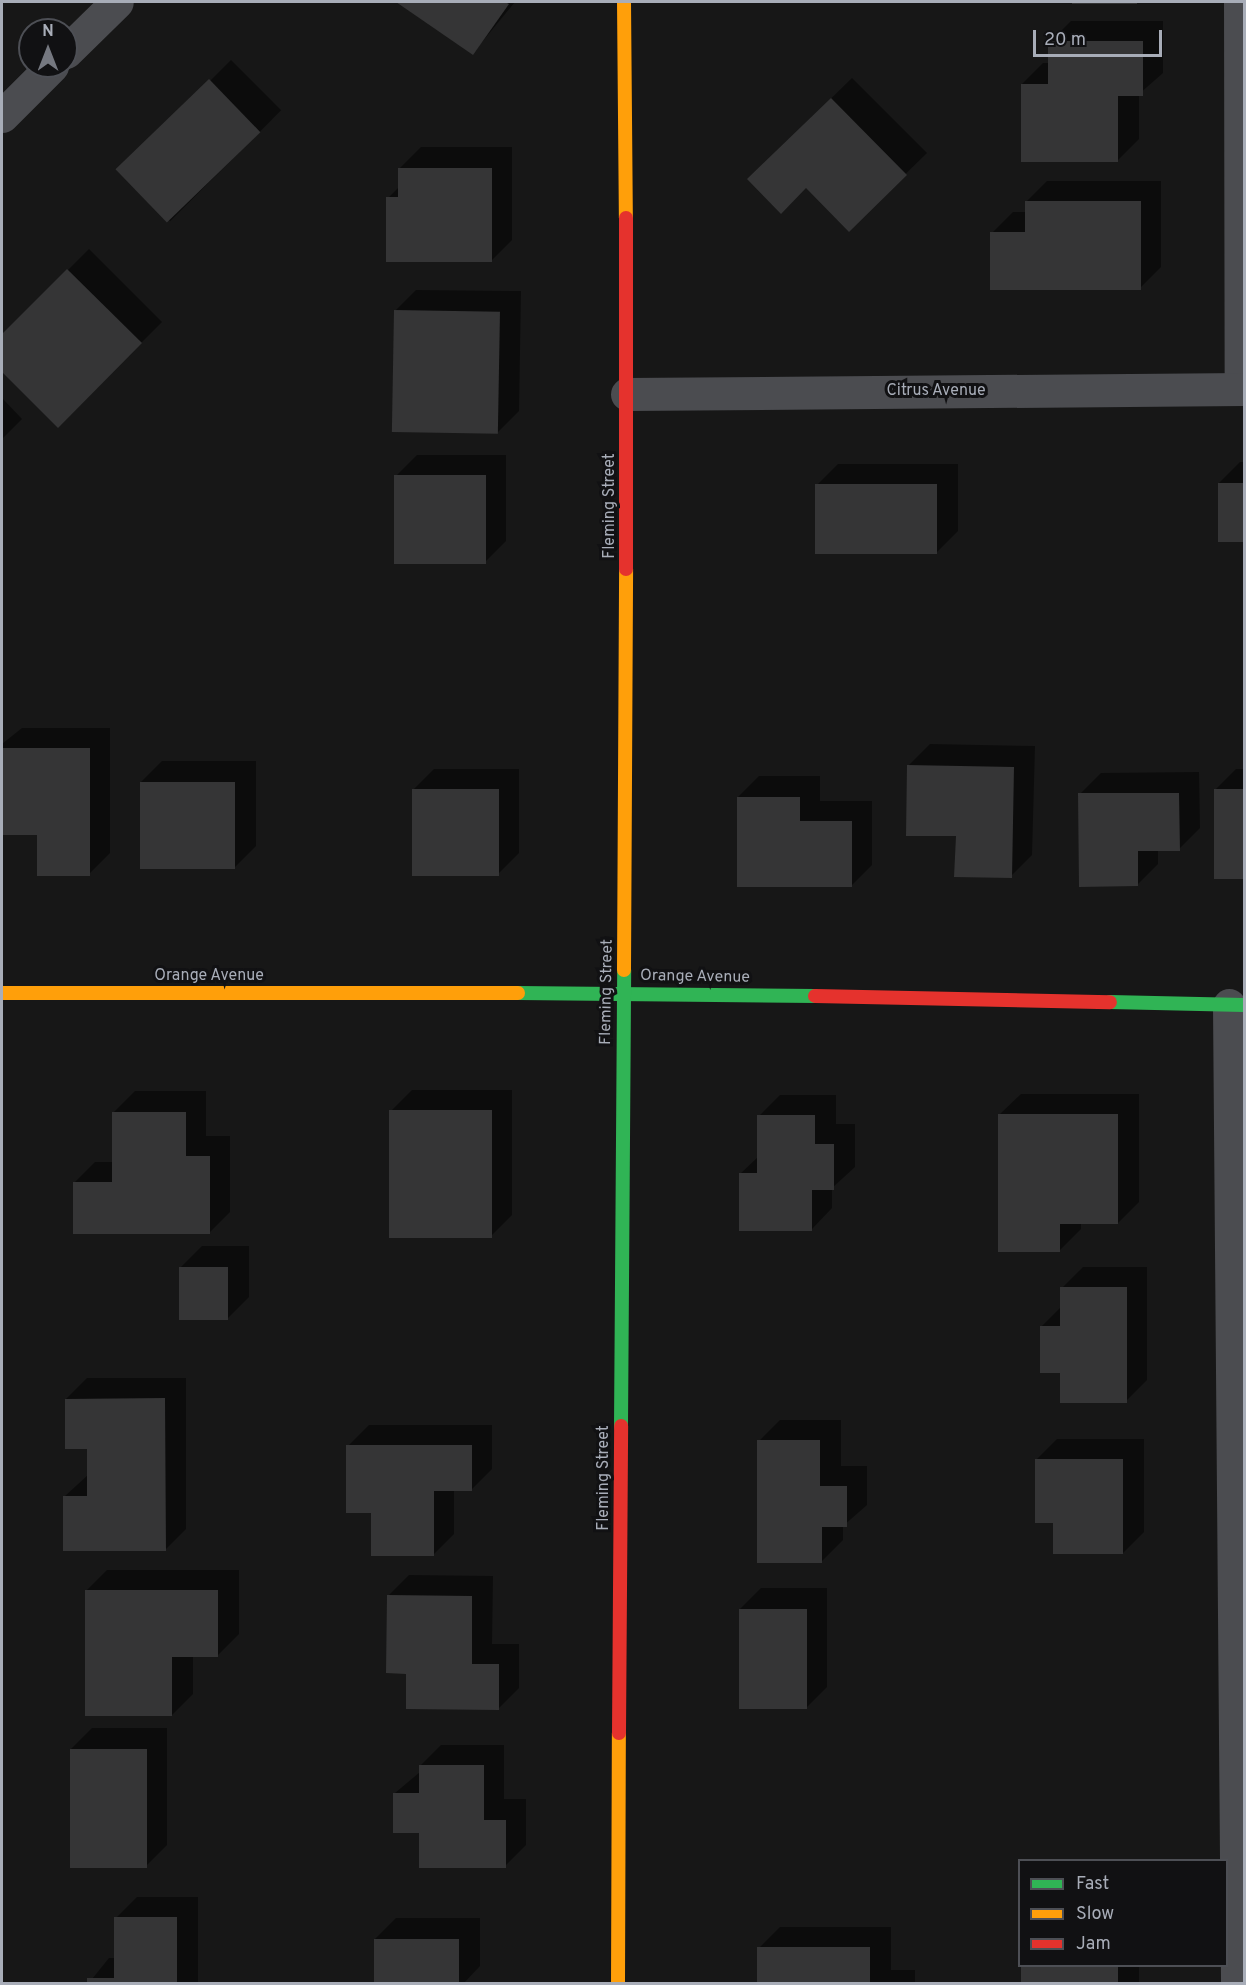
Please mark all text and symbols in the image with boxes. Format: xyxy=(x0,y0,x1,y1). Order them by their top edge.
north arrow xyxy=(18,18,78,78)
scale bar xyxy=(1036,18,1165,56)
text: N xyxy=(42,22,54,42)
text: 20 m xyxy=(1044,29,1086,52)
street label: Citrus Avenue xyxy=(886,381,986,401)
street label: Fleming Street xyxy=(600,453,620,559)
street label: Fleming Street xyxy=(596,939,618,1045)
street label: Orange Avenue xyxy=(154,966,264,986)
street label: Orange Avenue xyxy=(640,966,750,988)
street label: Fleming Street xyxy=(594,1425,614,1531)
legend xyxy=(1018,1859,1228,1967)
text: Fast xyxy=(1076,1873,1109,1896)
text: Slow xyxy=(1076,1903,1114,1926)
text: Jam xyxy=(1076,1933,1111,1956)

